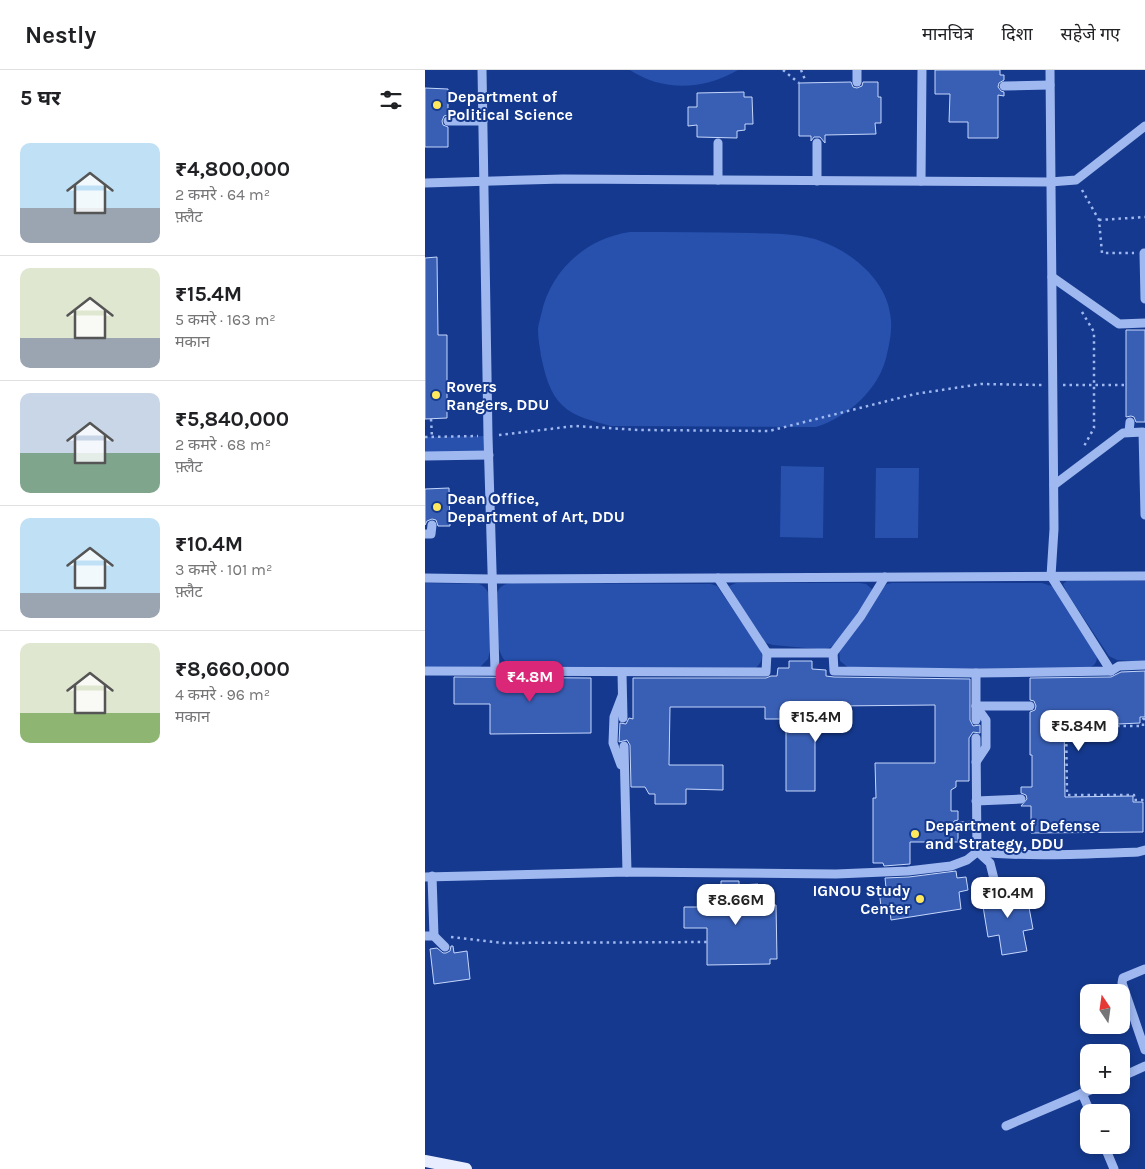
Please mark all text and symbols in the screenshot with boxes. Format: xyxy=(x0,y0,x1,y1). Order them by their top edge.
text: Nestly xyxy=(25,21,96,49)
text: मानचित्र xyxy=(922,23,973,45)
text: दिशा xyxy=(1001,23,1033,45)
text: सहेजे गए xyxy=(1061,23,1120,45)
text: 5 घर xyxy=(20,86,60,110)
icon: filters xyxy=(377,86,405,114)
place label: Department of Political Science xyxy=(447,87,573,124)
marker: Department of Political Science xyxy=(431,99,443,111)
text: ₹4,800,000 xyxy=(175,157,290,181)
icon: home xyxy=(60,163,120,223)
text: 2 कमरे · 64 m² xyxy=(175,185,270,204)
text: फ़्लैट xyxy=(175,207,203,226)
text: ₹15.4M xyxy=(175,282,242,306)
icon: home xyxy=(60,288,120,348)
text: 5 कमरे · 163 m² xyxy=(175,310,276,329)
text: मकान xyxy=(175,332,210,351)
place label: Rovers Rangers, DDU xyxy=(446,377,549,414)
marker: Rovers Rangers, DDU xyxy=(430,389,442,401)
text: ₹5,840,000 xyxy=(175,407,289,431)
icon: home xyxy=(60,413,120,473)
text: 2 कमरे · 68 m² xyxy=(175,435,271,454)
text: फ़्लैट xyxy=(175,457,203,476)
place label: Dean Office, Department of Art, DDU xyxy=(447,489,625,526)
marker: Dean Office, Department of Art, DDU xyxy=(431,501,443,513)
text: ₹10.4M xyxy=(175,532,243,556)
icon: home xyxy=(60,538,120,598)
text: 3 कमरे · 101 m² xyxy=(175,560,272,579)
text: फ़्लैट xyxy=(175,582,203,601)
text: ₹8,660,000 xyxy=(175,657,290,681)
pin: ₹4.8M xyxy=(495,660,565,703)
icon: home xyxy=(60,663,120,723)
text: ₹4.8M xyxy=(507,667,553,686)
text: 4 कमरे · 96 m² xyxy=(175,685,270,704)
pin: ₹15.4M xyxy=(775,700,857,743)
text: मकान xyxy=(175,707,210,726)
text: ₹15.4M xyxy=(790,707,842,726)
pin: ₹5.84M xyxy=(1038,710,1120,752)
text: ₹5.84M xyxy=(1051,716,1107,735)
place label: Department of Defense and Strategy, DDU xyxy=(925,816,1100,853)
marker: Department of Defense and Strategy, DDU xyxy=(909,828,921,840)
pin: ₹10.4M xyxy=(967,876,1049,919)
place label: IGNOU Study Center xyxy=(812,881,911,918)
text: ₹10.4M xyxy=(982,883,1034,902)
pin: ₹8.66M xyxy=(695,884,777,926)
text: ₹8.66M xyxy=(708,890,764,909)
marker: IGNOU Study Center xyxy=(914,893,926,905)
north arrow xyxy=(1080,984,1130,1034)
map controls xyxy=(1080,984,1130,1154)
button: + xyxy=(1080,1044,1130,1094)
button: − xyxy=(1080,1104,1130,1154)

